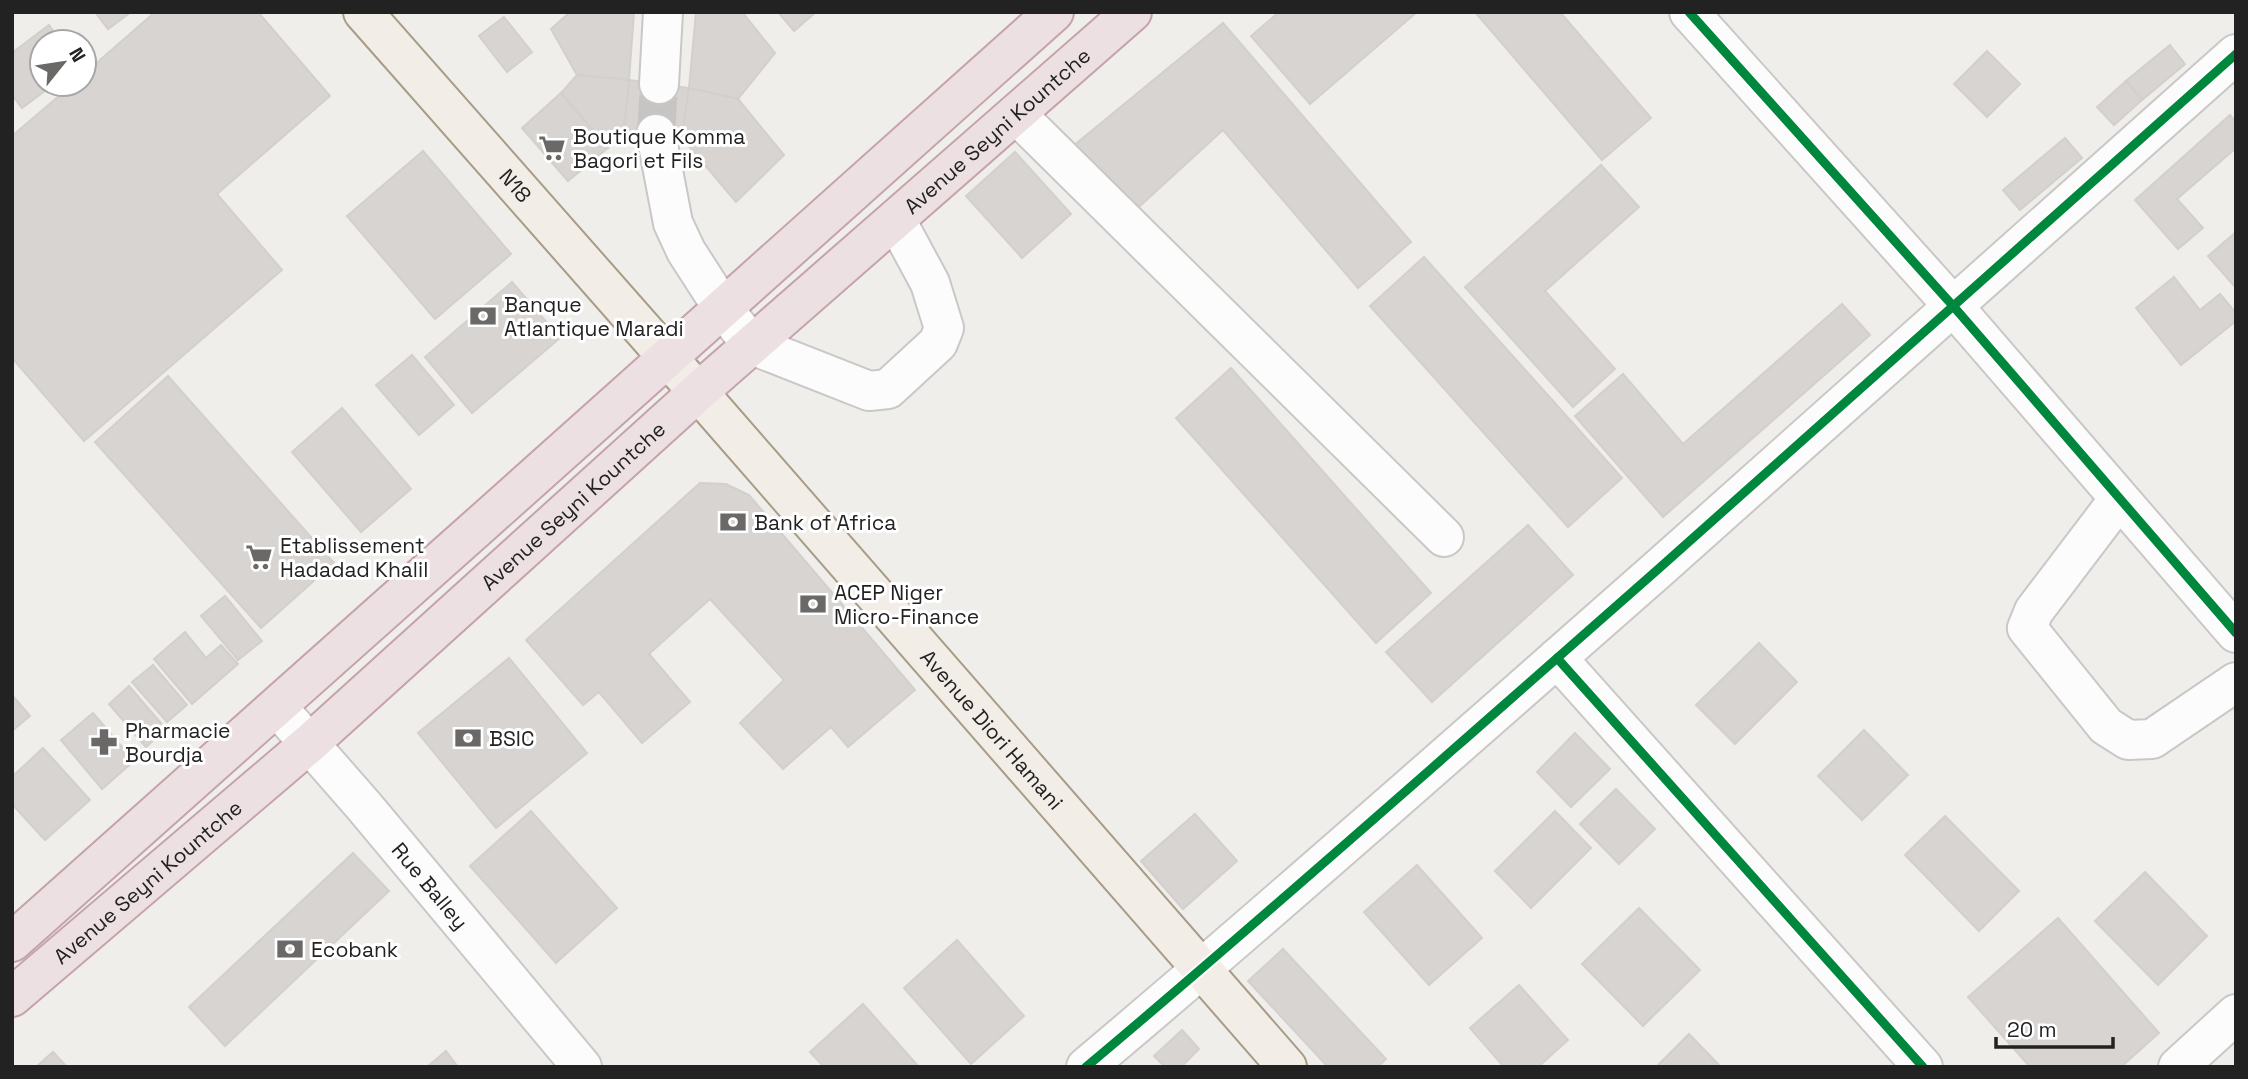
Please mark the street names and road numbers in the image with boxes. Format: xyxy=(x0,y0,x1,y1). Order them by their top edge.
street label: Avenue Seyni Kountche xyxy=(898,41,1096,219)
street label: N18 xyxy=(494,163,538,208)
street label: Avenue Seyni Kountche xyxy=(475,415,671,595)
street label: Avenue Diori Hamani xyxy=(915,643,1069,815)
street label: Avenue Seyni Kountche xyxy=(48,794,247,969)
street label: Rue Balley xyxy=(386,836,475,935)

